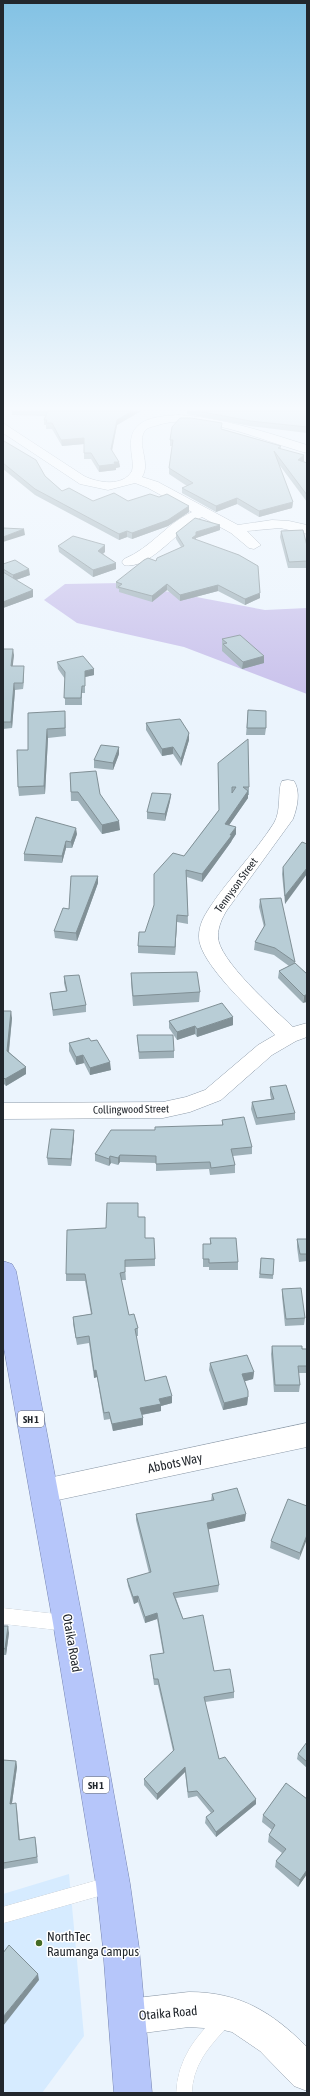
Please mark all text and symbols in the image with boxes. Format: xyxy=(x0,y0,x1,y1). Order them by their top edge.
street label: Tennyson Street xyxy=(212,855,260,915)
street label: Collingwood Street xyxy=(93,1102,169,1116)
road number: SH 1 xyxy=(18,1411,44,1427)
street label: Abbots Way xyxy=(146,1450,204,1476)
street label: Otaika Road xyxy=(60,1613,84,1673)
road number: SH 1 xyxy=(83,1777,109,1793)
place label: NorthTec Raumanga Campus xyxy=(47,1929,139,1959)
marker: NorthTec Raumanga Campus xyxy=(34,1938,44,1948)
street label: Otaika Road xyxy=(138,2003,198,2023)

